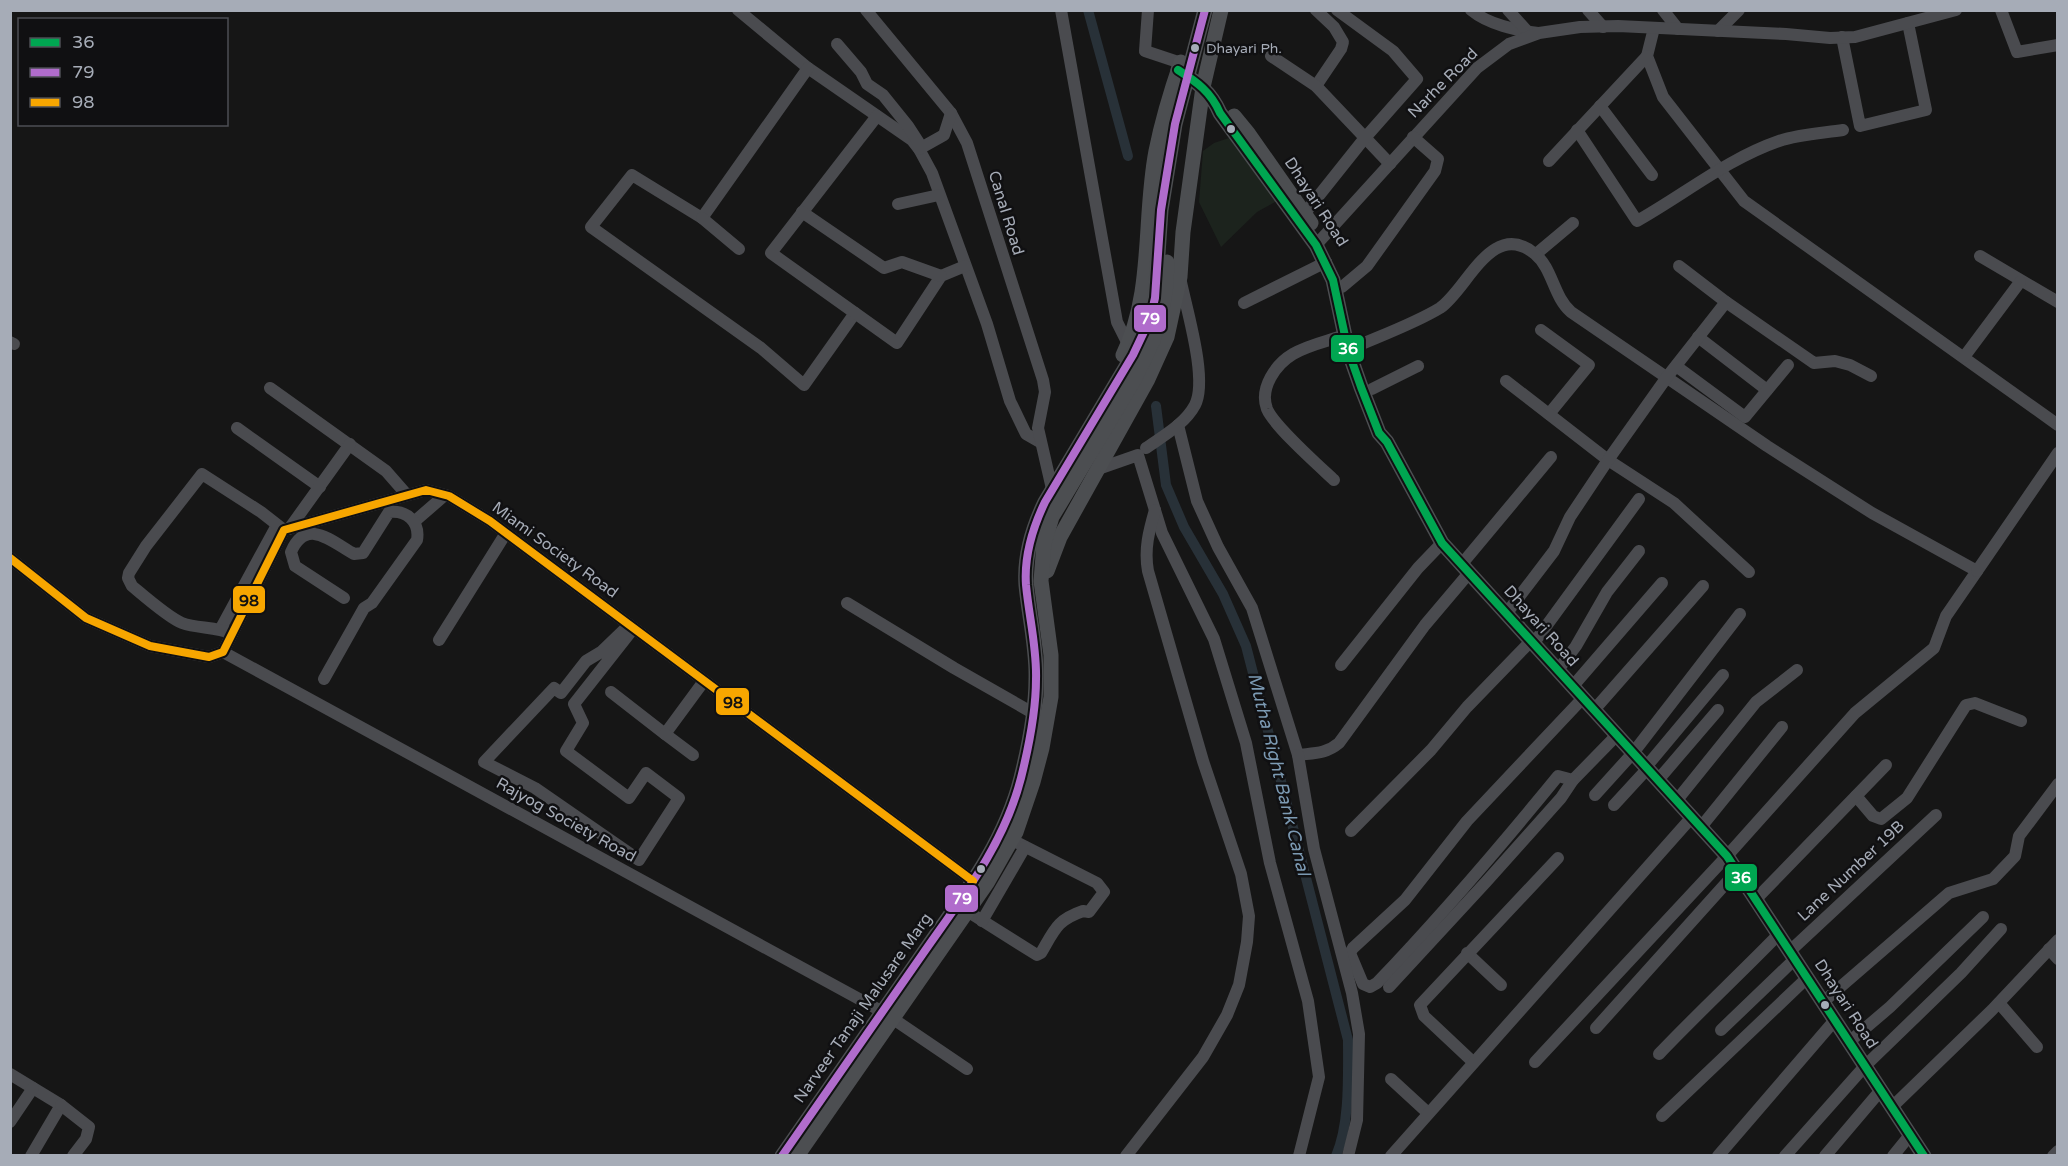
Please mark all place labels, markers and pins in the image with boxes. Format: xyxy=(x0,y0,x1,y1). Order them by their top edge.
place label: Dhayari Ph. xyxy=(1206,40,1282,57)
marker: Dhayari Ph. xyxy=(1189,42,1201,54)
unlabelled marker xyxy=(1225,123,1237,135)
unlabelled marker xyxy=(975,863,987,875)
unlabelled marker xyxy=(1819,999,1831,1011)

